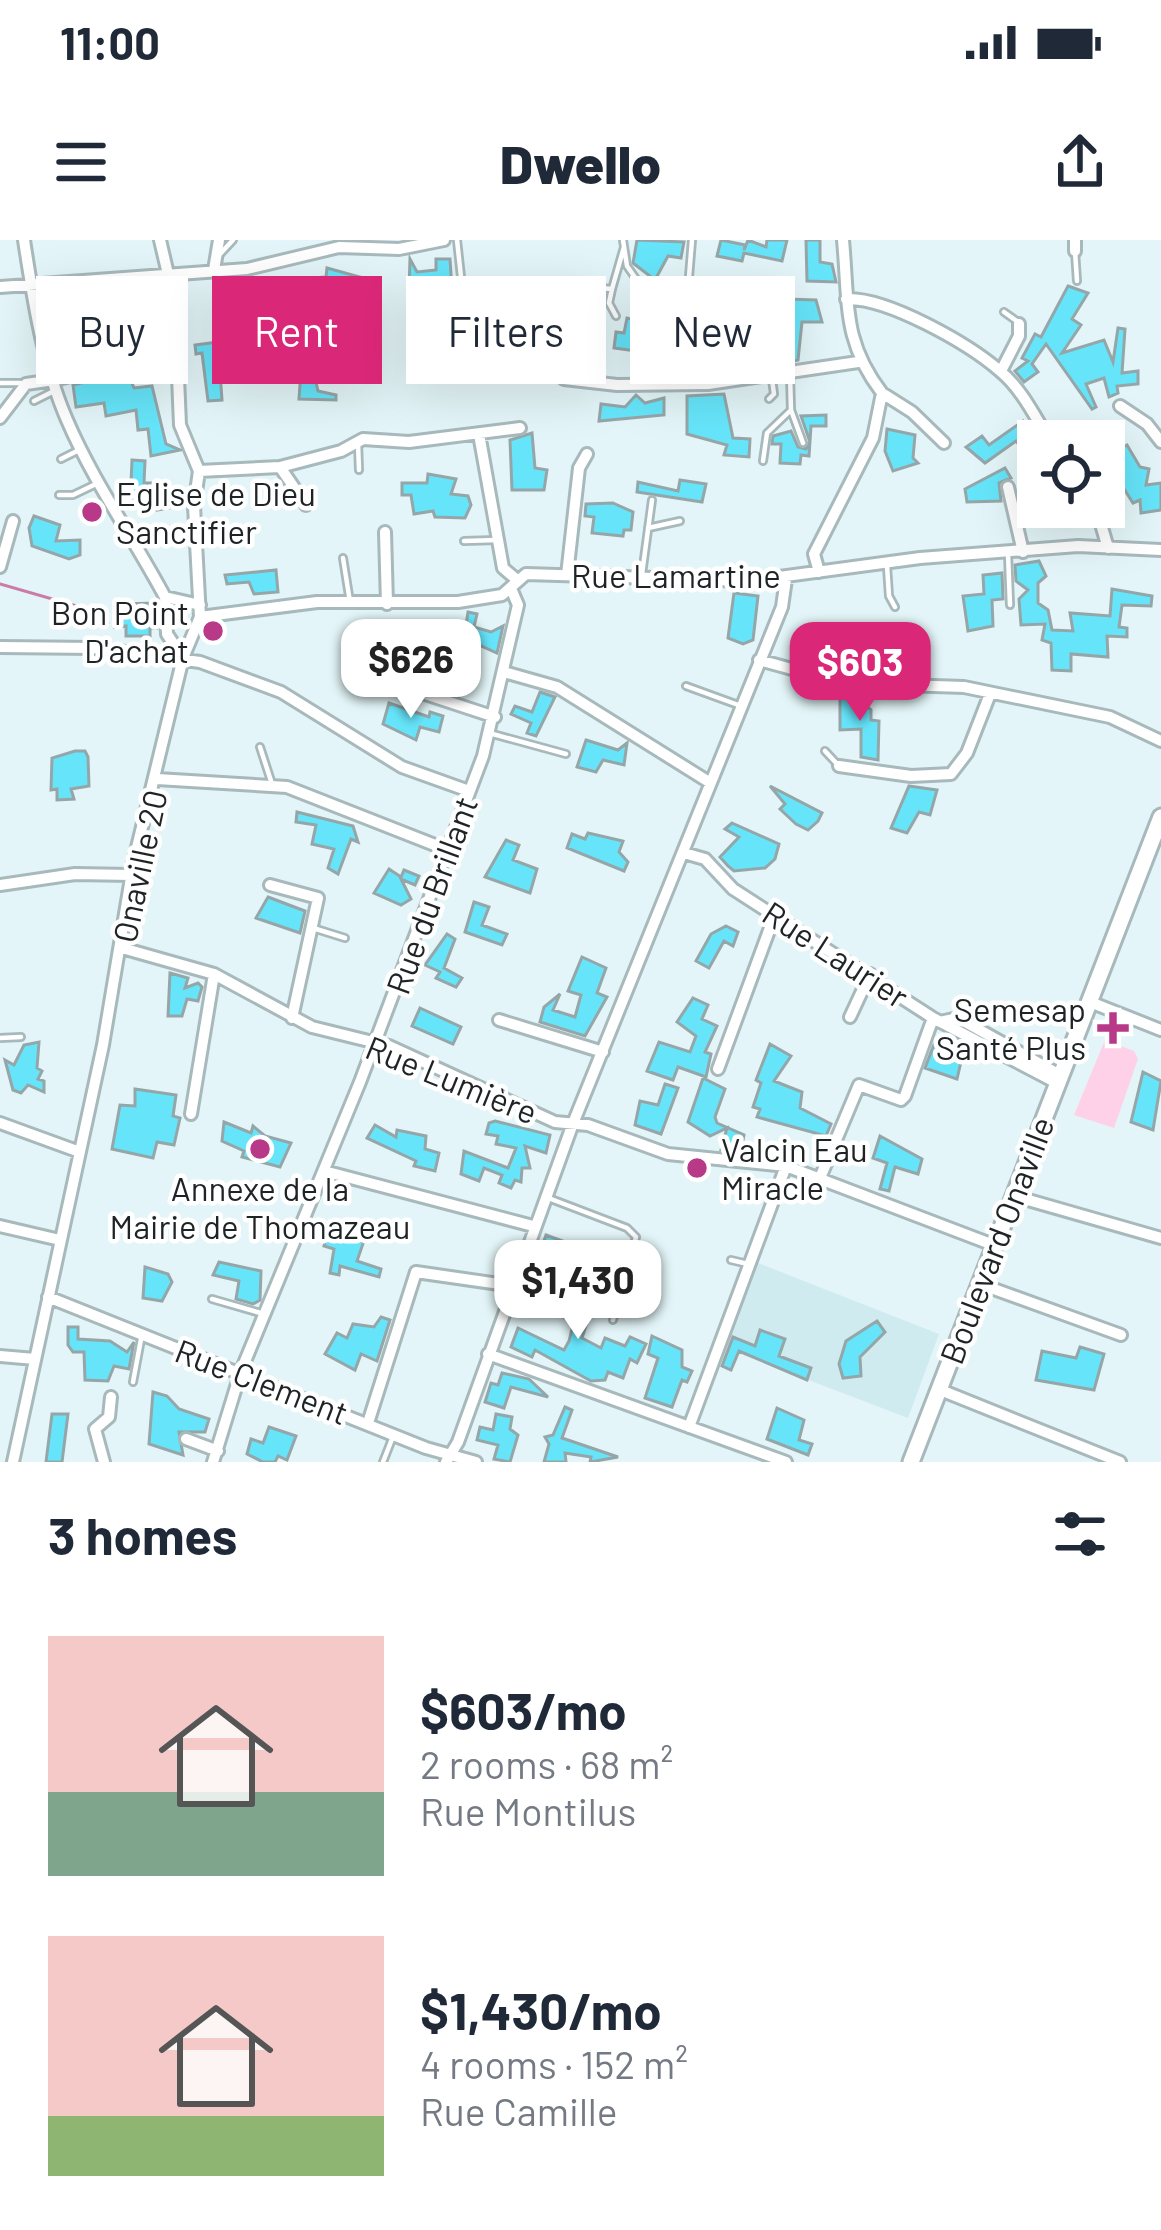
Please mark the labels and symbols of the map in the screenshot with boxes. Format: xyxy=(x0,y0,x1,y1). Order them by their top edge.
place label: Eglise de Dieu Sanctifier xyxy=(116,473,316,551)
marker: Eglise de Dieu Sanctifier xyxy=(79,499,105,525)
street label: Rue Lamartine xyxy=(571,555,781,595)
place label: Bon Point D'achat xyxy=(51,592,189,670)
marker: Bon Point D'achat xyxy=(200,618,226,644)
pin: $626 xyxy=(340,619,482,721)
pin: $603 xyxy=(789,622,931,724)
street label: Onaville 20 xyxy=(103,786,175,946)
street label: Rue du Brillant xyxy=(377,791,485,999)
street label: Rue Laurier xyxy=(756,892,916,1016)
place label: Semesap Santé Plus xyxy=(936,989,1086,1067)
marker: Semesap Santé Plus xyxy=(1097,1012,1129,1044)
street label: Rue Lumière xyxy=(360,1027,544,1131)
street label: Boulevard Onaville xyxy=(930,1111,1062,1369)
place label: Valcin Eau Miracle xyxy=(721,1129,868,1207)
marker: Annexe de la Mairie de Thomazeau xyxy=(247,1136,273,1162)
marker: Valcin Eau Miracle xyxy=(684,1155,710,1181)
place label: Annexe de la Mairie de Thomazeau xyxy=(110,1168,410,1246)
pin: $1,430 xyxy=(480,1240,676,1342)
street label: Rue Clement xyxy=(170,1330,354,1432)

